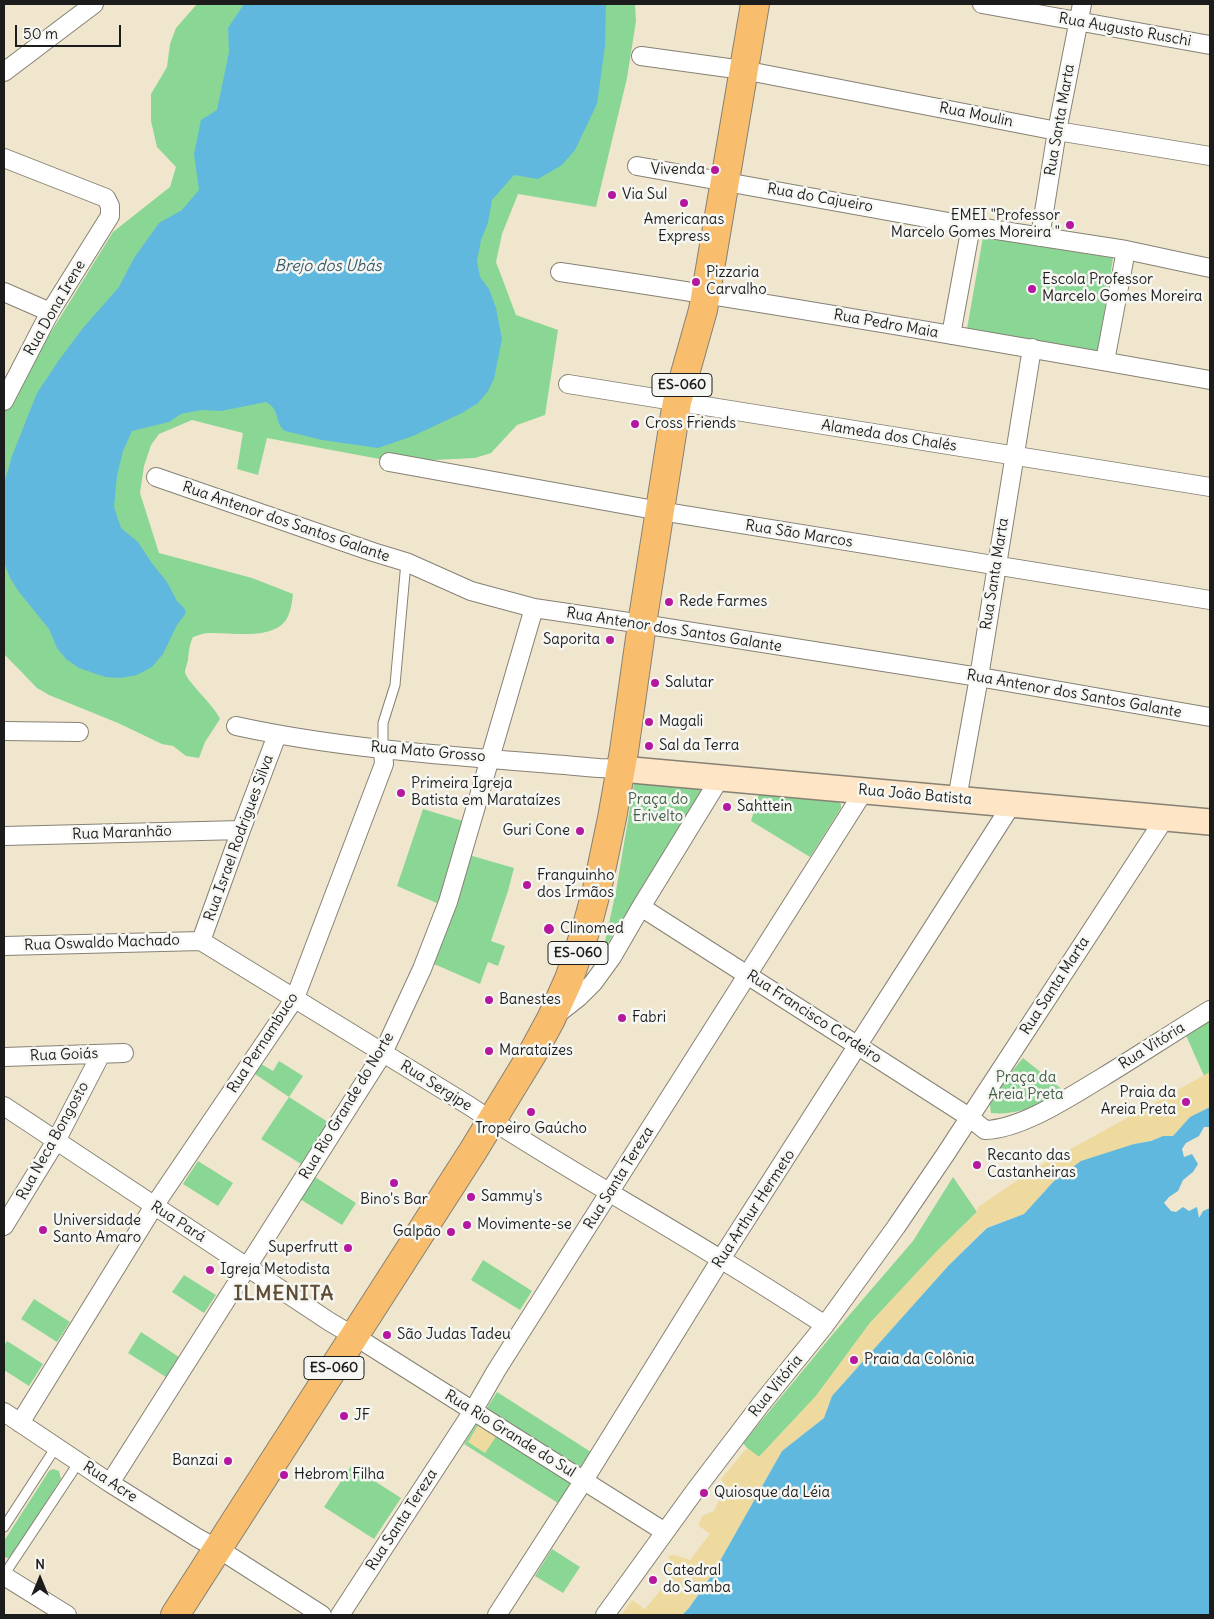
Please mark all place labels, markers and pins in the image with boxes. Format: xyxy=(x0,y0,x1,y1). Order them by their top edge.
place label: Vivenda xyxy=(651,161,705,179)
marker: Vivenda xyxy=(709,164,721,176)
place label: Via Sul xyxy=(622,186,667,204)
marker: Via Sul xyxy=(606,189,618,201)
marker: Americanas Express xyxy=(678,197,690,209)
place label: EMEI "Professor Marcelo Gomes Moreira " xyxy=(891,207,1060,242)
place label: Americanas Express xyxy=(644,211,724,246)
marker: EMEI "Professor Marcelo Gomes Moreira " xyxy=(1064,219,1076,231)
place label: Pizzaria Carvalho xyxy=(706,264,767,299)
place label: Escola Professor Marcelo Gomes Moreira xyxy=(1042,271,1202,306)
marker: Pizzaria Carvalho xyxy=(690,276,702,288)
marker: Escola Professor Marcelo Gomes Moreira xyxy=(1026,283,1038,295)
place label: Cross Friends xyxy=(645,415,736,433)
marker: Cross Friends xyxy=(629,418,641,430)
place label: Rede Farmes xyxy=(679,593,767,611)
marker: Rede Farmes xyxy=(663,596,675,608)
place label: Saporita xyxy=(543,631,600,649)
marker: Saporita xyxy=(604,634,616,646)
place label: Salutar xyxy=(665,674,714,692)
marker: Salutar xyxy=(649,677,661,689)
place label: Magali xyxy=(659,713,703,731)
marker: Magali xyxy=(643,716,655,728)
place label: Sal da Terra xyxy=(659,737,739,755)
marker: Sal da Terra xyxy=(643,740,655,752)
place label: Primeira Igreja Batista em Marataízes xyxy=(411,775,561,810)
marker: Primeira Igreja Batista em Marataízes xyxy=(395,787,407,799)
place label: Sahttein xyxy=(737,798,792,816)
marker: Sahttein xyxy=(721,801,733,813)
place label: Guri Cone xyxy=(502,822,570,840)
marker: Guri Cone xyxy=(574,825,586,837)
place label: Franguinho dos Irmãos xyxy=(537,867,614,902)
marker: Franguinho dos Irmãos xyxy=(521,879,533,891)
place label: Clinomed xyxy=(560,920,624,938)
marker: Clinomed xyxy=(542,922,556,936)
place label: Banestes xyxy=(499,991,561,1009)
marker: Banestes xyxy=(483,994,495,1006)
place label: Fabri xyxy=(632,1009,666,1027)
marker: Fabri xyxy=(616,1012,628,1024)
place label: Marataízes xyxy=(499,1042,573,1060)
marker: Marataízes xyxy=(483,1045,495,1057)
place label: Praia da Areia Preta xyxy=(1101,1084,1176,1119)
marker: Praia da Areia Preta xyxy=(1180,1096,1192,1108)
marker: Tropeiro Gaúcho xyxy=(525,1106,537,1118)
place label: Tropeiro Gaúcho xyxy=(475,1120,587,1138)
place label: Recanto das Castanheiras xyxy=(987,1147,1076,1182)
marker: Recanto das Castanheiras xyxy=(971,1159,983,1171)
marker: Bino's Bar xyxy=(388,1177,400,1189)
place label: Sammy's xyxy=(481,1188,542,1206)
place label: Bino's Bar xyxy=(360,1191,428,1209)
marker: Sammy's xyxy=(465,1191,477,1203)
place label: Universidade Santo Amaro xyxy=(53,1212,141,1247)
place label: Movimente-se xyxy=(477,1216,572,1234)
marker: Movimente-se xyxy=(461,1219,473,1231)
place label: Galpão xyxy=(393,1223,441,1241)
marker: Universidade Santo Amaro xyxy=(37,1224,49,1236)
marker: Galpão xyxy=(445,1226,457,1238)
place label: Superfrutt xyxy=(268,1239,338,1257)
marker: Superfrutt xyxy=(342,1242,354,1254)
place label: Igreja Metodista xyxy=(220,1261,330,1279)
marker: Igreja Metodista xyxy=(204,1264,216,1276)
place label: São Judas Tadeu xyxy=(397,1326,511,1344)
marker: São Judas Tadeu xyxy=(381,1329,393,1341)
place label: Praia da Colônia xyxy=(864,1351,975,1369)
marker: Praia da Colônia xyxy=(848,1354,860,1366)
place label: JF xyxy=(354,1407,370,1425)
marker: JF xyxy=(338,1410,350,1422)
place label: Banzai xyxy=(172,1452,218,1470)
marker: Banzai xyxy=(222,1455,234,1467)
place label: Hebrom Filha xyxy=(294,1466,385,1484)
marker: Hebrom Filha xyxy=(278,1469,290,1481)
place label: Quiosque da Léia xyxy=(714,1484,830,1502)
marker: Quiosque da Léia xyxy=(698,1487,710,1499)
place label: Catedral do Samba xyxy=(663,1562,731,1597)
marker: Catedral do Samba xyxy=(647,1574,659,1586)

